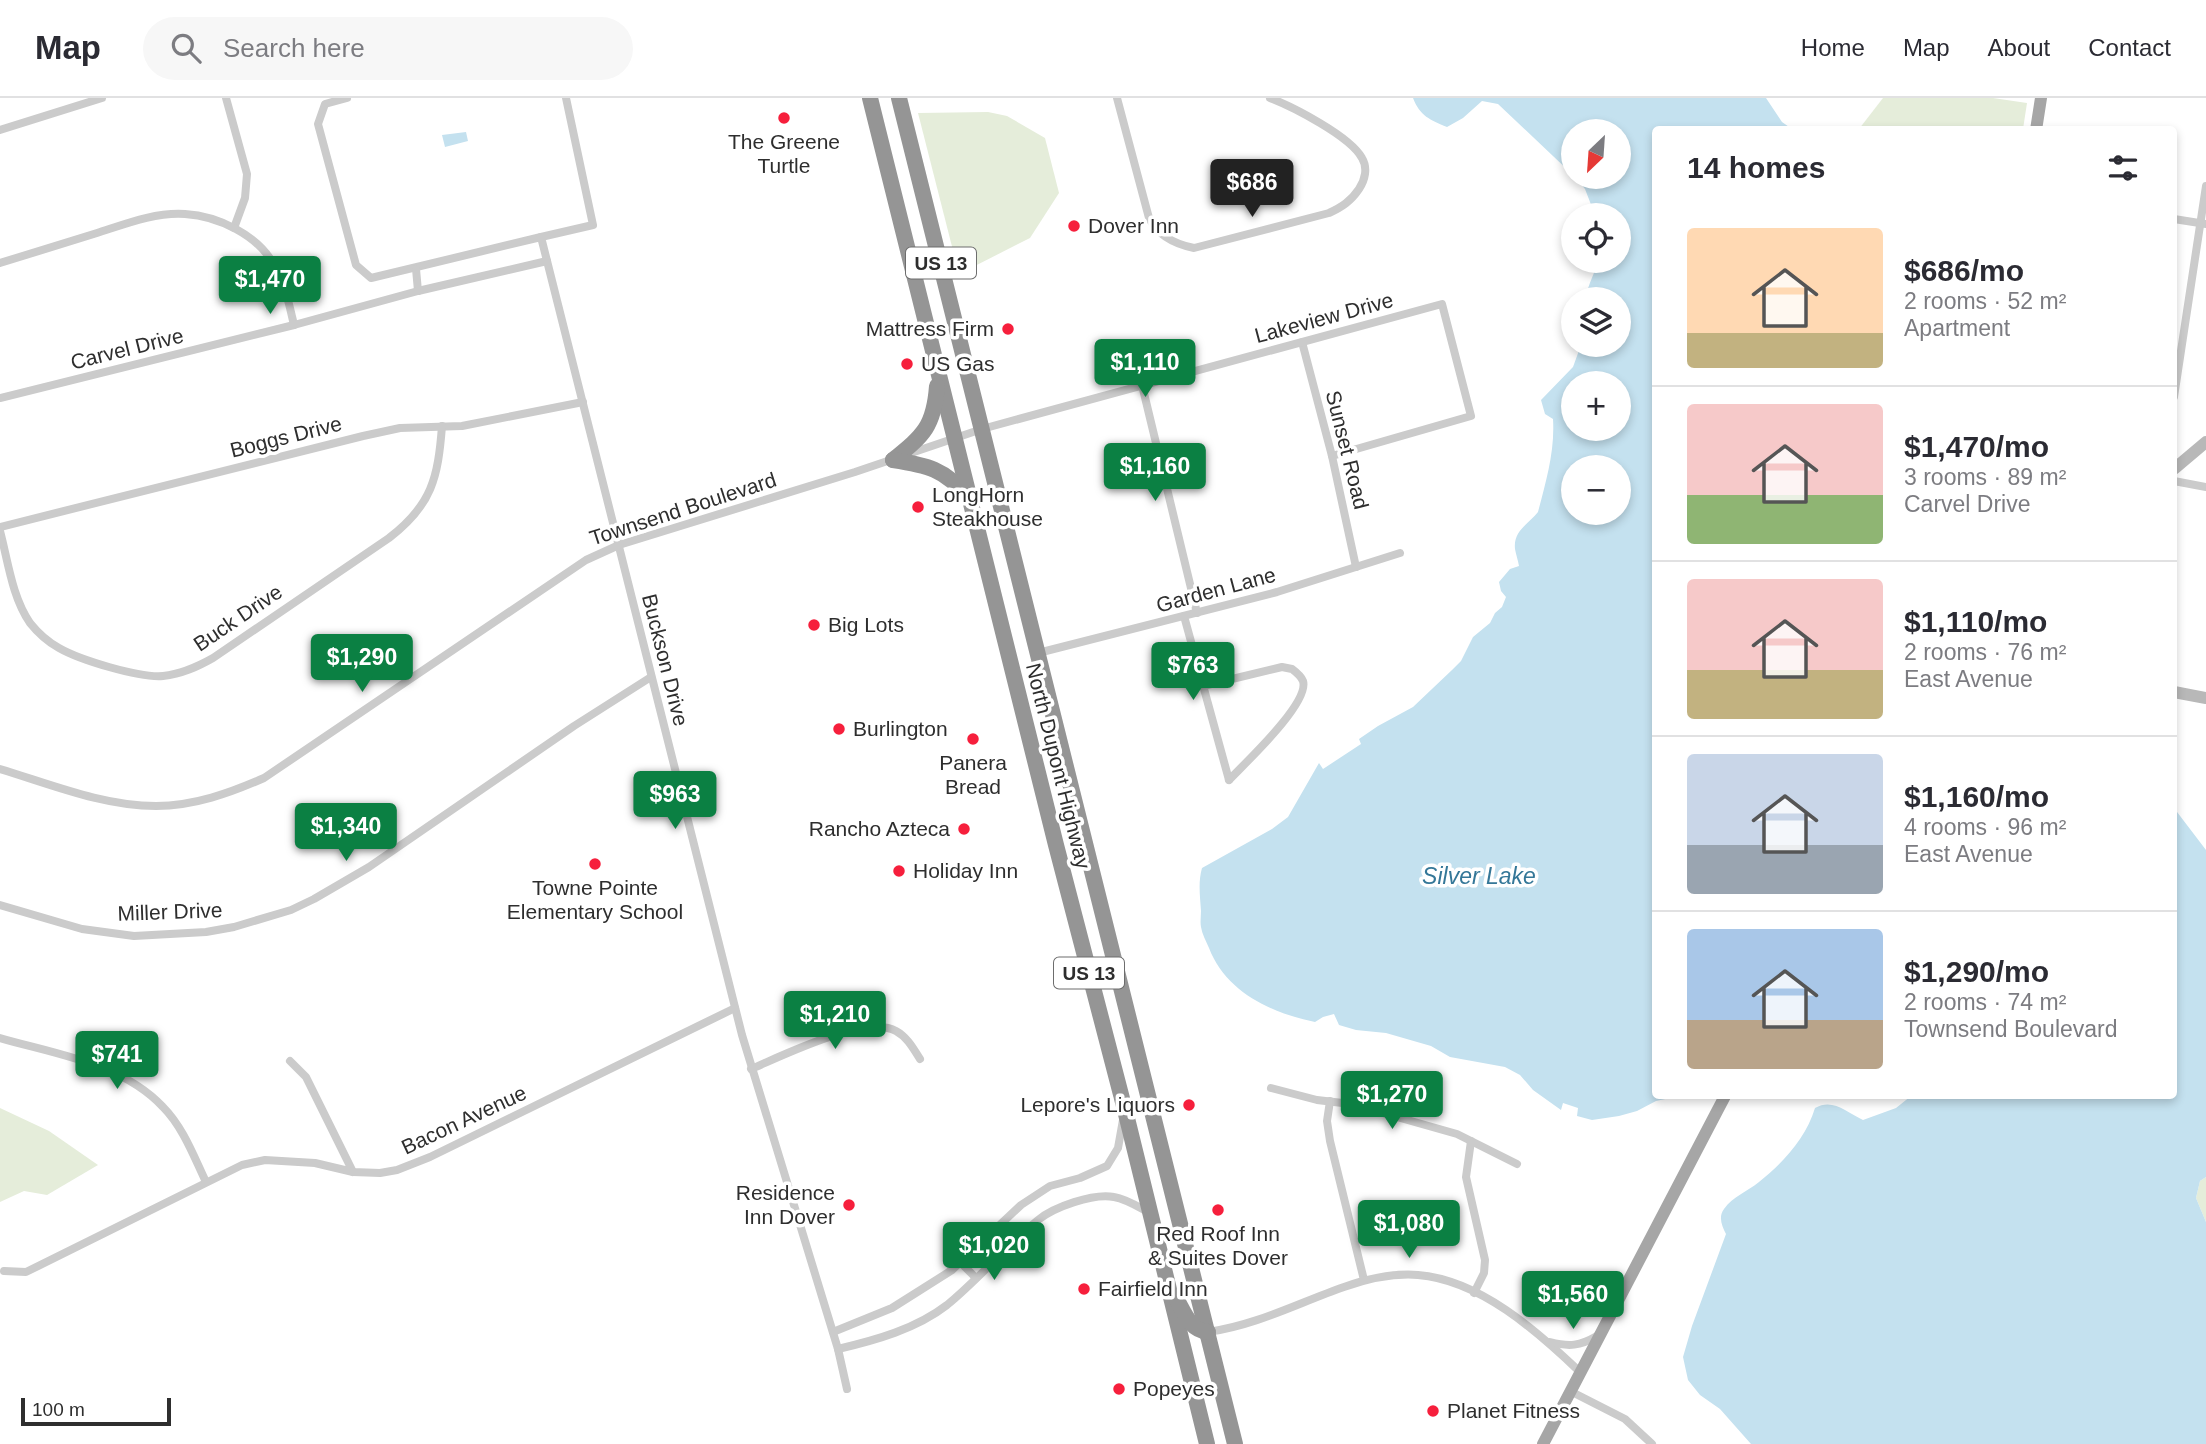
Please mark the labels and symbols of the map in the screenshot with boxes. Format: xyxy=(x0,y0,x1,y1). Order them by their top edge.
marker: The Greene Turtle xyxy=(776,110,792,126)
north arrow xyxy=(1561,119,1631,189)
place label: The Greene Turtle xyxy=(728,130,840,177)
pin: $686 xyxy=(1211,159,1293,219)
place label: Dover Inn xyxy=(1088,214,1179,237)
marker: Dover Inn xyxy=(1066,218,1082,234)
road number: US 13 xyxy=(906,248,976,279)
pin: $1,470 xyxy=(213,256,327,316)
street label: Lakeview Drive xyxy=(1252,288,1396,347)
place label: Mattress Firm xyxy=(866,317,994,340)
marker: Mattress Firm xyxy=(1000,321,1016,337)
street label: Carvel Drive xyxy=(68,323,186,374)
pin: $1,110 xyxy=(1088,340,1202,399)
place label: US Gas xyxy=(921,352,995,375)
marker: US Gas xyxy=(899,356,915,372)
street label: Sunset Road xyxy=(1322,388,1373,512)
street label: Boggs Drive xyxy=(228,412,344,462)
pin: $1,160 xyxy=(1098,444,1212,503)
street label: Townsend Boulevard xyxy=(587,467,779,550)
place label: LongHorn Steakhouse xyxy=(932,483,1043,530)
marker: LongHorn Steakhouse xyxy=(910,499,926,515)
street label: Garden Lane xyxy=(1154,563,1278,616)
street label: Buck Drive xyxy=(189,580,286,656)
street label: Buckson Drive xyxy=(638,591,693,728)
place label: Big Lots xyxy=(828,613,904,636)
marker: Big Lots xyxy=(806,617,822,633)
pin: $1,290 xyxy=(305,634,419,694)
pin: $763 xyxy=(1152,642,1234,702)
street label: North Dupont Highway xyxy=(1022,661,1095,872)
place label: Burlington xyxy=(853,717,948,740)
marker: Burlington xyxy=(831,721,847,737)
marker: Panera Bread xyxy=(965,731,981,747)
place label: Panera Bread xyxy=(939,751,1007,798)
pin: $963 xyxy=(634,772,716,831)
pin: $1,340 xyxy=(289,804,403,863)
place label: Rancho Azteca xyxy=(809,817,950,840)
marker: Rancho Azteca xyxy=(956,821,972,837)
marker: Towne Pointe Elementary School xyxy=(587,856,603,872)
place label: Holiday Inn xyxy=(913,859,1018,882)
marker: Holiday Inn xyxy=(891,863,907,879)
water label: Silver Lake xyxy=(1422,863,1536,889)
place label: Towne Pointe Elementary School xyxy=(507,876,683,923)
street label: Miller Drive xyxy=(117,898,223,925)
road number: US 13 xyxy=(1054,958,1124,988)
pin: $1,210 xyxy=(778,992,892,1051)
pin: $741 xyxy=(76,1032,158,1091)
pin: $1,270 xyxy=(1335,1072,1449,1131)
street label: Bacon Avenue xyxy=(398,1081,530,1159)
place label: Lepore's Liquors xyxy=(1020,1093,1175,1116)
marker: Lepore's Liquors xyxy=(1181,1097,1197,1113)
place label: Residence Inn Dover xyxy=(736,1181,835,1228)
marker: Residence Inn Dover xyxy=(841,1197,857,1213)
pin: $1,080 xyxy=(1352,1200,1466,1260)
marker: Red Roof Inn & Suites Dover xyxy=(1210,1202,1226,1218)
pin: $1,020 xyxy=(937,1222,1051,1282)
place label: Red Roof Inn & Suites Dover xyxy=(1148,1222,1288,1269)
pin: $1,560 xyxy=(1516,1272,1630,1331)
place label: Fairfield Inn xyxy=(1098,1277,1208,1300)
marker: Fairfield Inn xyxy=(1076,1281,1092,1297)
place label: Popeyes xyxy=(1133,1377,1215,1400)
marker: Popeyes xyxy=(1111,1381,1127,1397)
scale bar xyxy=(21,1395,172,1427)
place label: Planet Fitness xyxy=(1447,1399,1580,1422)
marker: Planet Fitness xyxy=(1425,1403,1441,1419)

